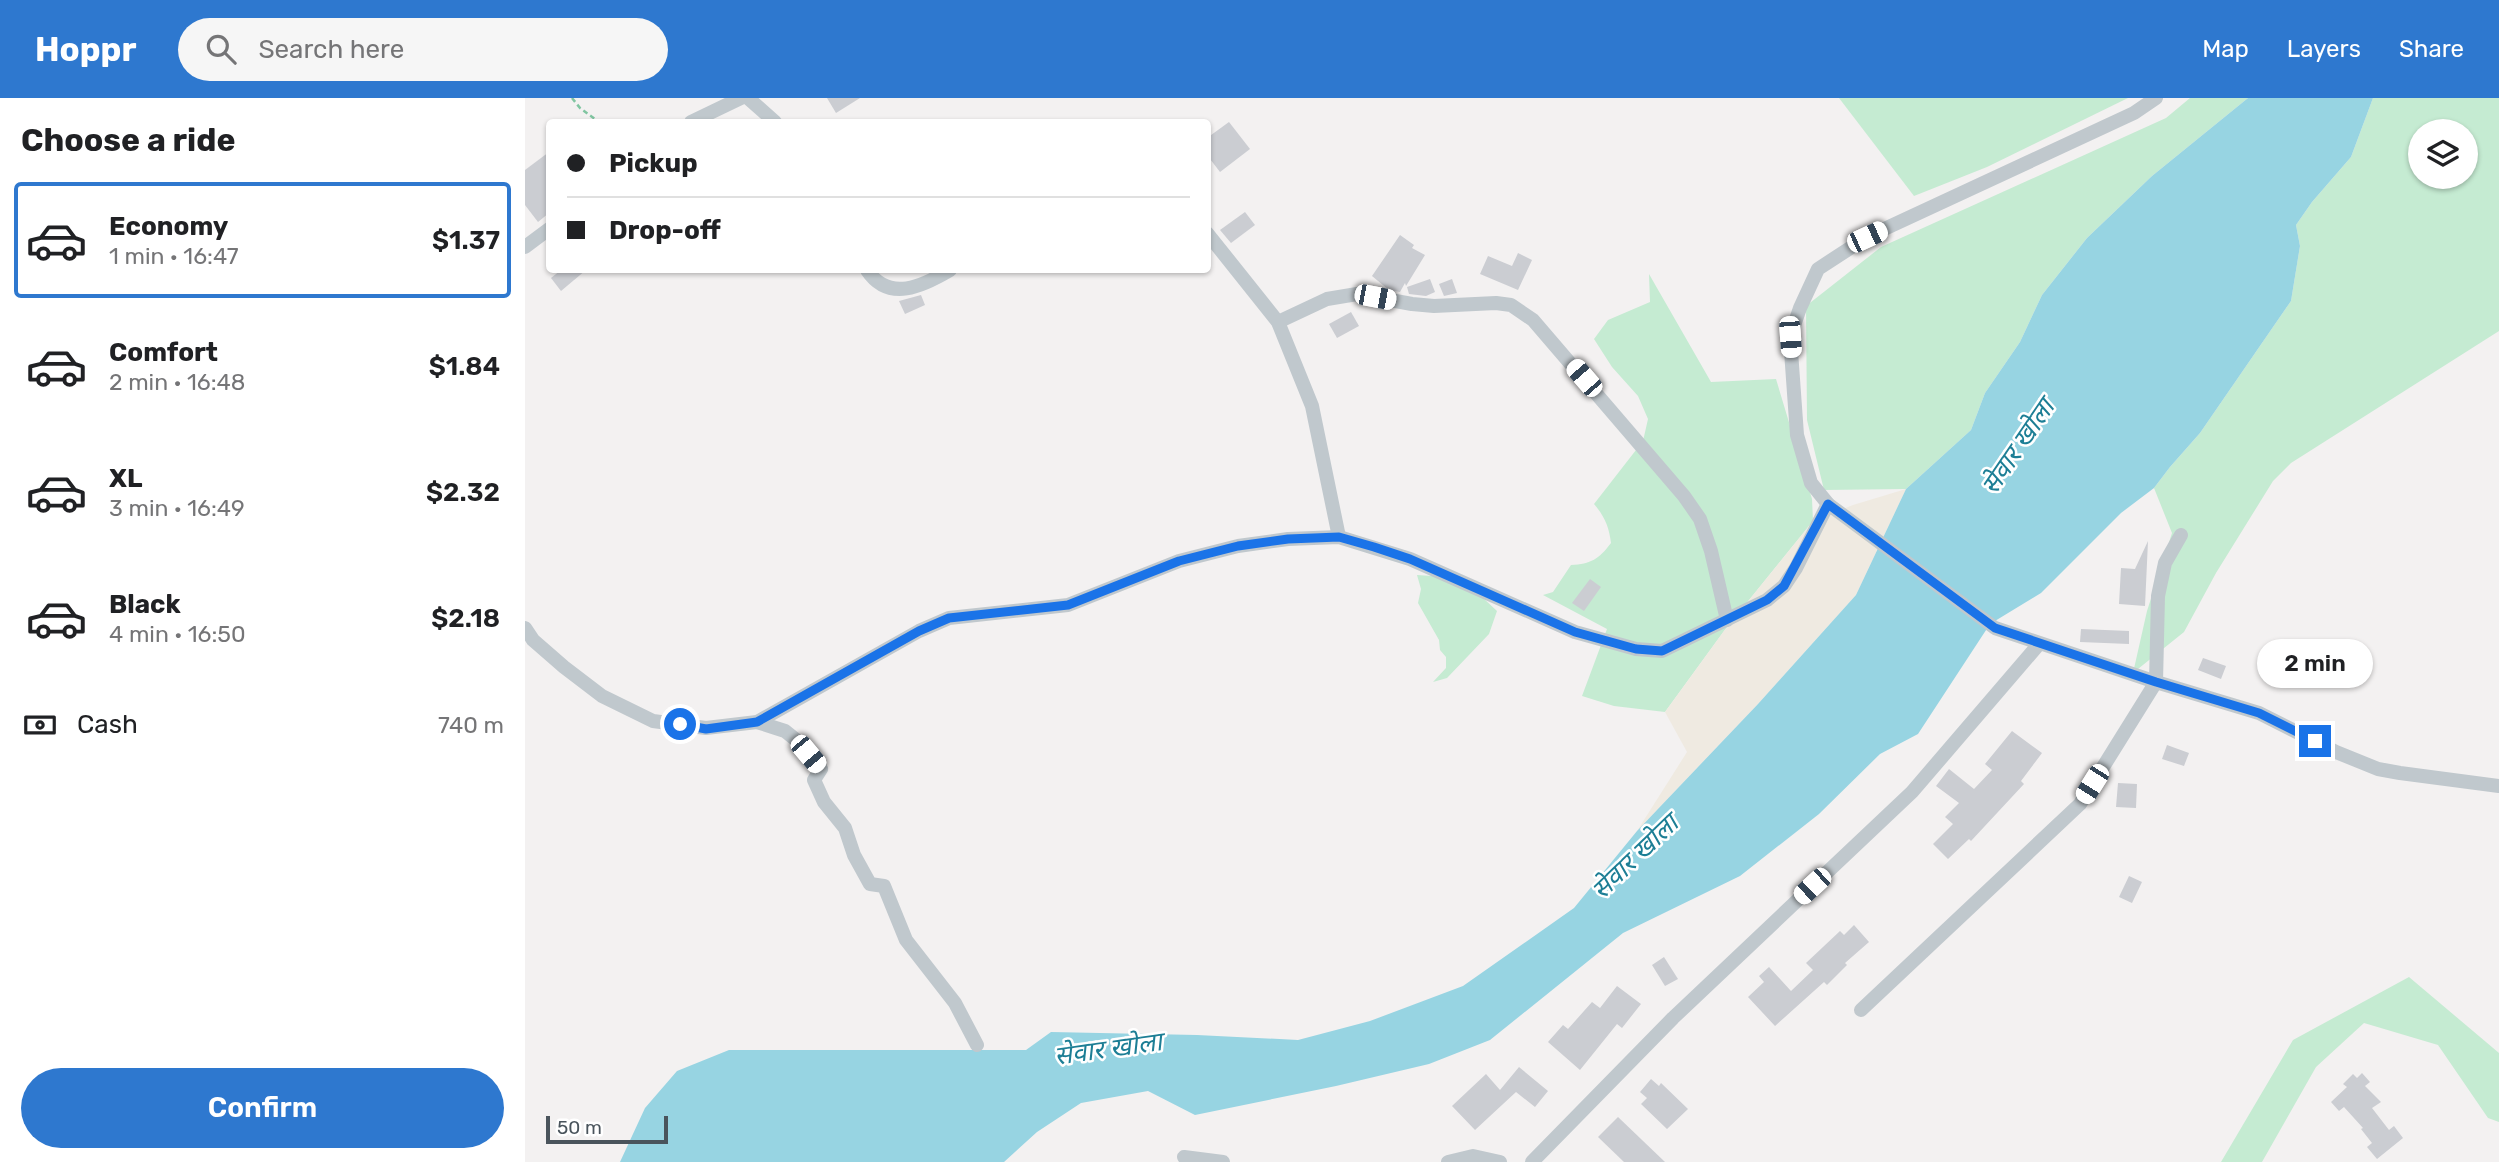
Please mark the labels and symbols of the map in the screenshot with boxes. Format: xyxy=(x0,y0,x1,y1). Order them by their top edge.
car xyxy=(1844,219,1891,255)
car xyxy=(1353,283,1398,311)
car xyxy=(1779,315,1802,359)
car xyxy=(1563,355,1606,401)
water label: सेवार खोला xyxy=(1975,389,2064,501)
callout: 2 min xyxy=(2257,640,2373,688)
route start xyxy=(664,708,696,740)
route end xyxy=(2299,725,2331,757)
car xyxy=(787,731,830,777)
car xyxy=(2072,761,2113,807)
water label: सेवार खोला xyxy=(1585,805,1688,906)
car xyxy=(1790,864,1835,908)
water label: सेवार खोला xyxy=(1052,1025,1169,1072)
scale bar xyxy=(546,1113,669,1145)

